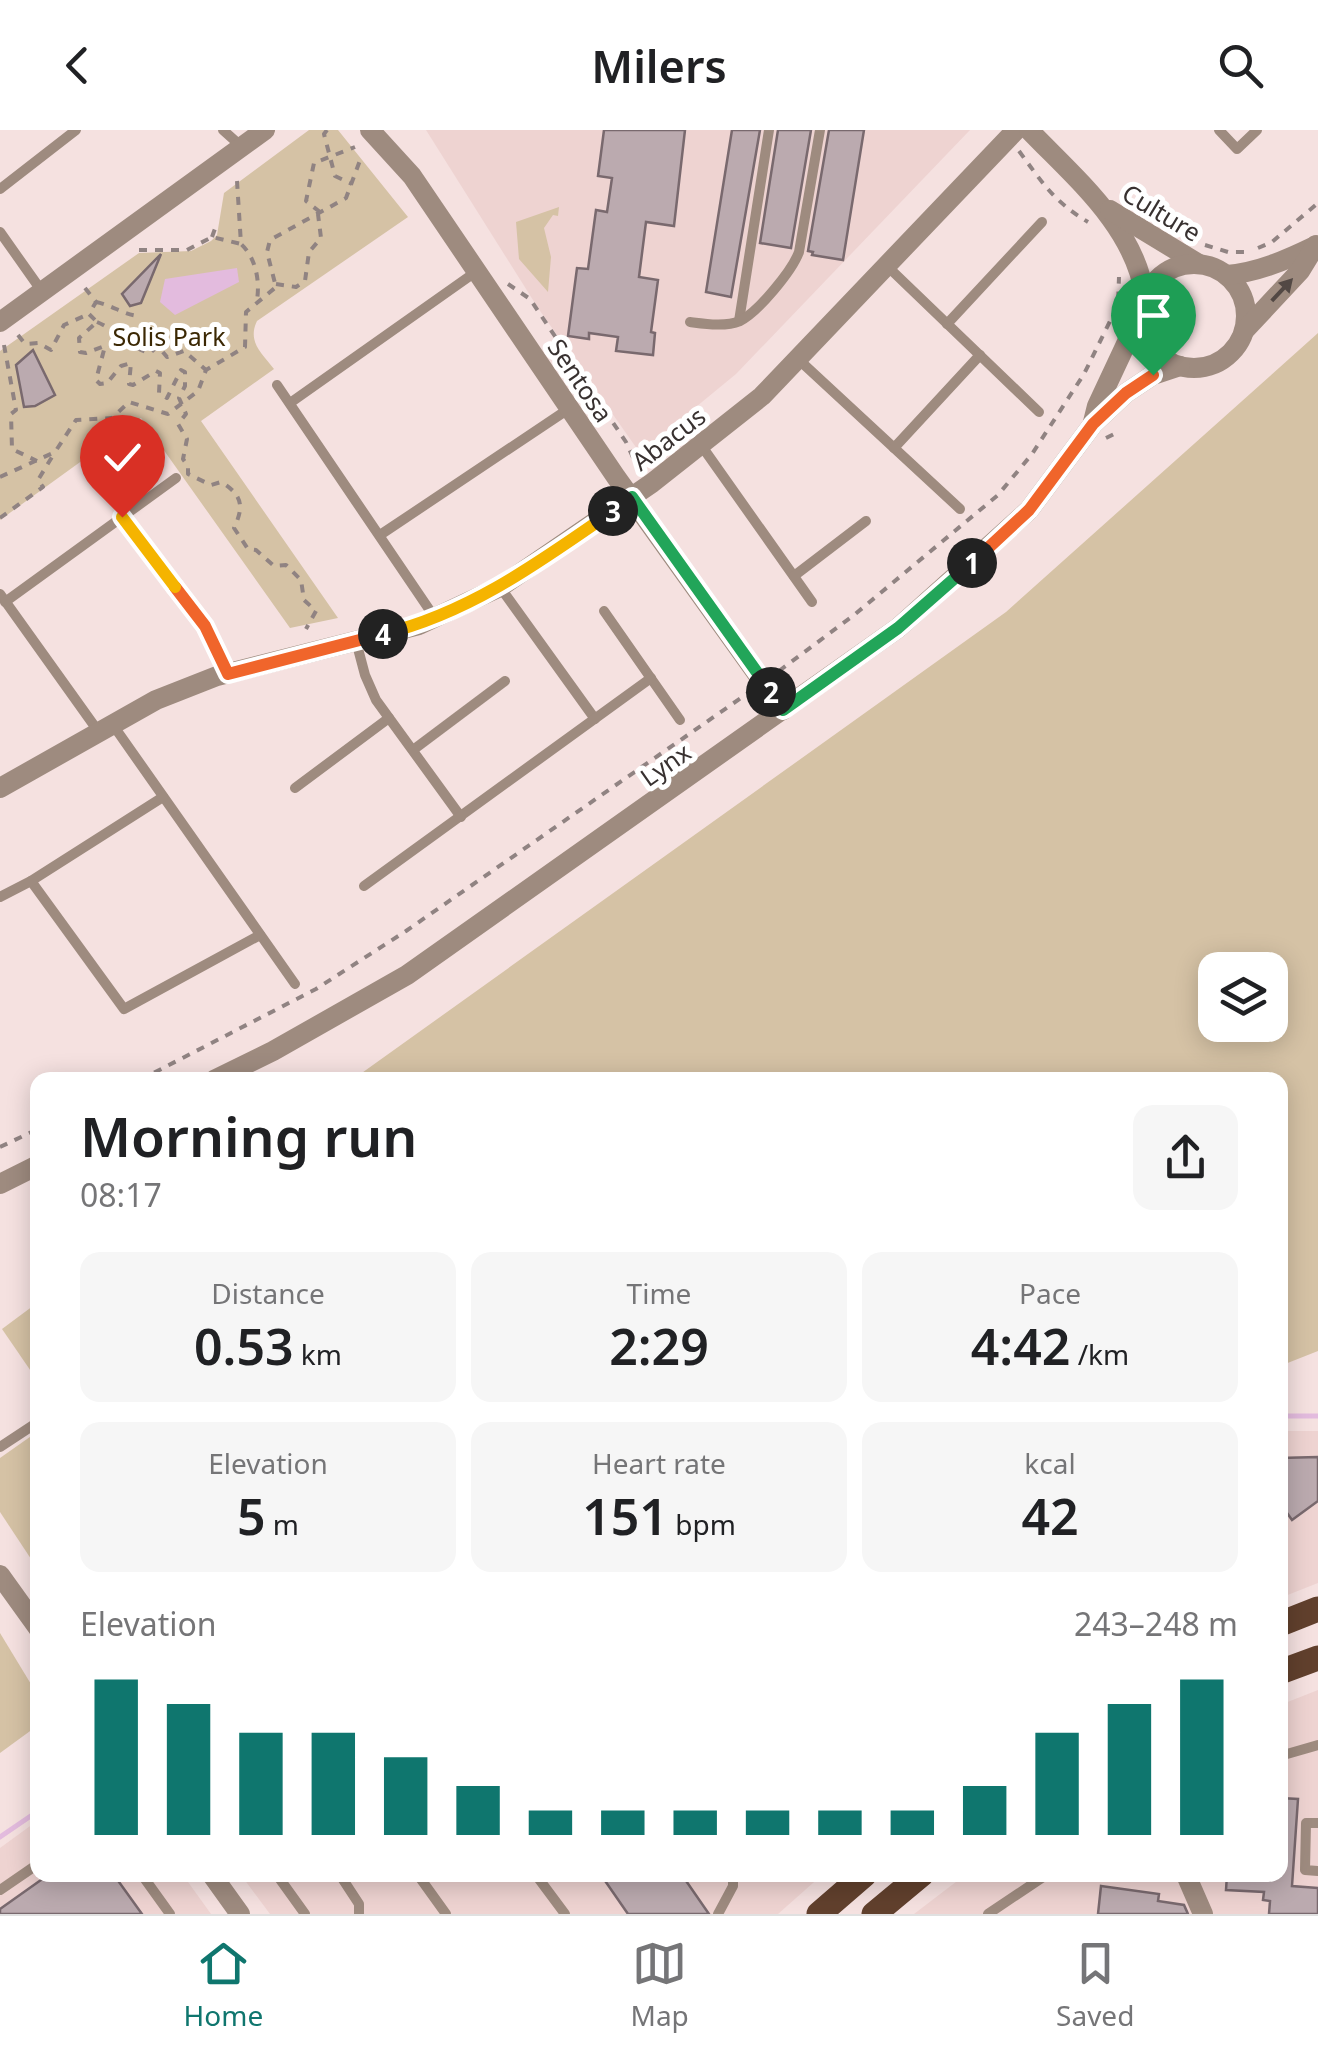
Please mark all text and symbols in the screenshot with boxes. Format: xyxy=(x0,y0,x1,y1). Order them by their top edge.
text: Milers xyxy=(591,35,727,96)
icon: back xyxy=(50,38,105,93)
icon: search xyxy=(1213,38,1268,93)
street label: Culture xyxy=(1116,175,1208,249)
pin xyxy=(1111,273,1196,376)
one-way arrow xyxy=(1270,278,1293,302)
icon: arrive xyxy=(1126,288,1181,343)
park label: Solis Park xyxy=(112,319,226,353)
street label: Sentosa xyxy=(541,332,621,428)
street label: Abacus xyxy=(624,398,712,478)
pin xyxy=(80,415,165,518)
icon: check xyxy=(95,430,150,485)
pin: 3 xyxy=(588,486,638,536)
text: 3 xyxy=(605,492,621,530)
pin: 1 xyxy=(947,538,997,588)
text: 1 xyxy=(964,544,980,582)
pin: 4 xyxy=(358,609,408,659)
text: 4 xyxy=(375,615,391,653)
pin: 2 xyxy=(746,667,796,717)
text: 2 xyxy=(763,673,779,711)
street label: Lynx xyxy=(633,734,697,794)
map controls xyxy=(1198,952,1288,1042)
button: layers xyxy=(1198,952,1288,1042)
text: Morning run xyxy=(80,1098,417,1173)
button: share xyxy=(1133,1105,1238,1210)
text: 08:17 xyxy=(80,1173,162,1216)
text: Distance xyxy=(211,1274,325,1312)
text: Time xyxy=(627,1274,691,1312)
text: Pace xyxy=(1019,1274,1081,1312)
text: 0.53 xyxy=(194,1312,294,1380)
text: 2:29 xyxy=(609,1312,709,1380)
text: 4:42 xyxy=(971,1312,1070,1380)
text: km xyxy=(294,1335,342,1373)
text: /km xyxy=(1070,1335,1129,1373)
text: Elevation xyxy=(208,1444,328,1482)
text: Heart rate xyxy=(592,1444,726,1482)
text: kcal xyxy=(1024,1444,1076,1482)
text: 5 xyxy=(237,1482,266,1550)
text: 151 xyxy=(582,1482,668,1550)
text: 42 xyxy=(1021,1482,1079,1550)
text: m xyxy=(266,1505,299,1543)
text: bpm xyxy=(668,1505,736,1543)
text: Elevation xyxy=(80,1602,217,1645)
text: 243–248 m xyxy=(1074,1602,1238,1645)
tab: Home xyxy=(184,1936,263,2034)
tab: Map xyxy=(631,1936,689,2034)
tab: Saved xyxy=(1056,1936,1134,2034)

